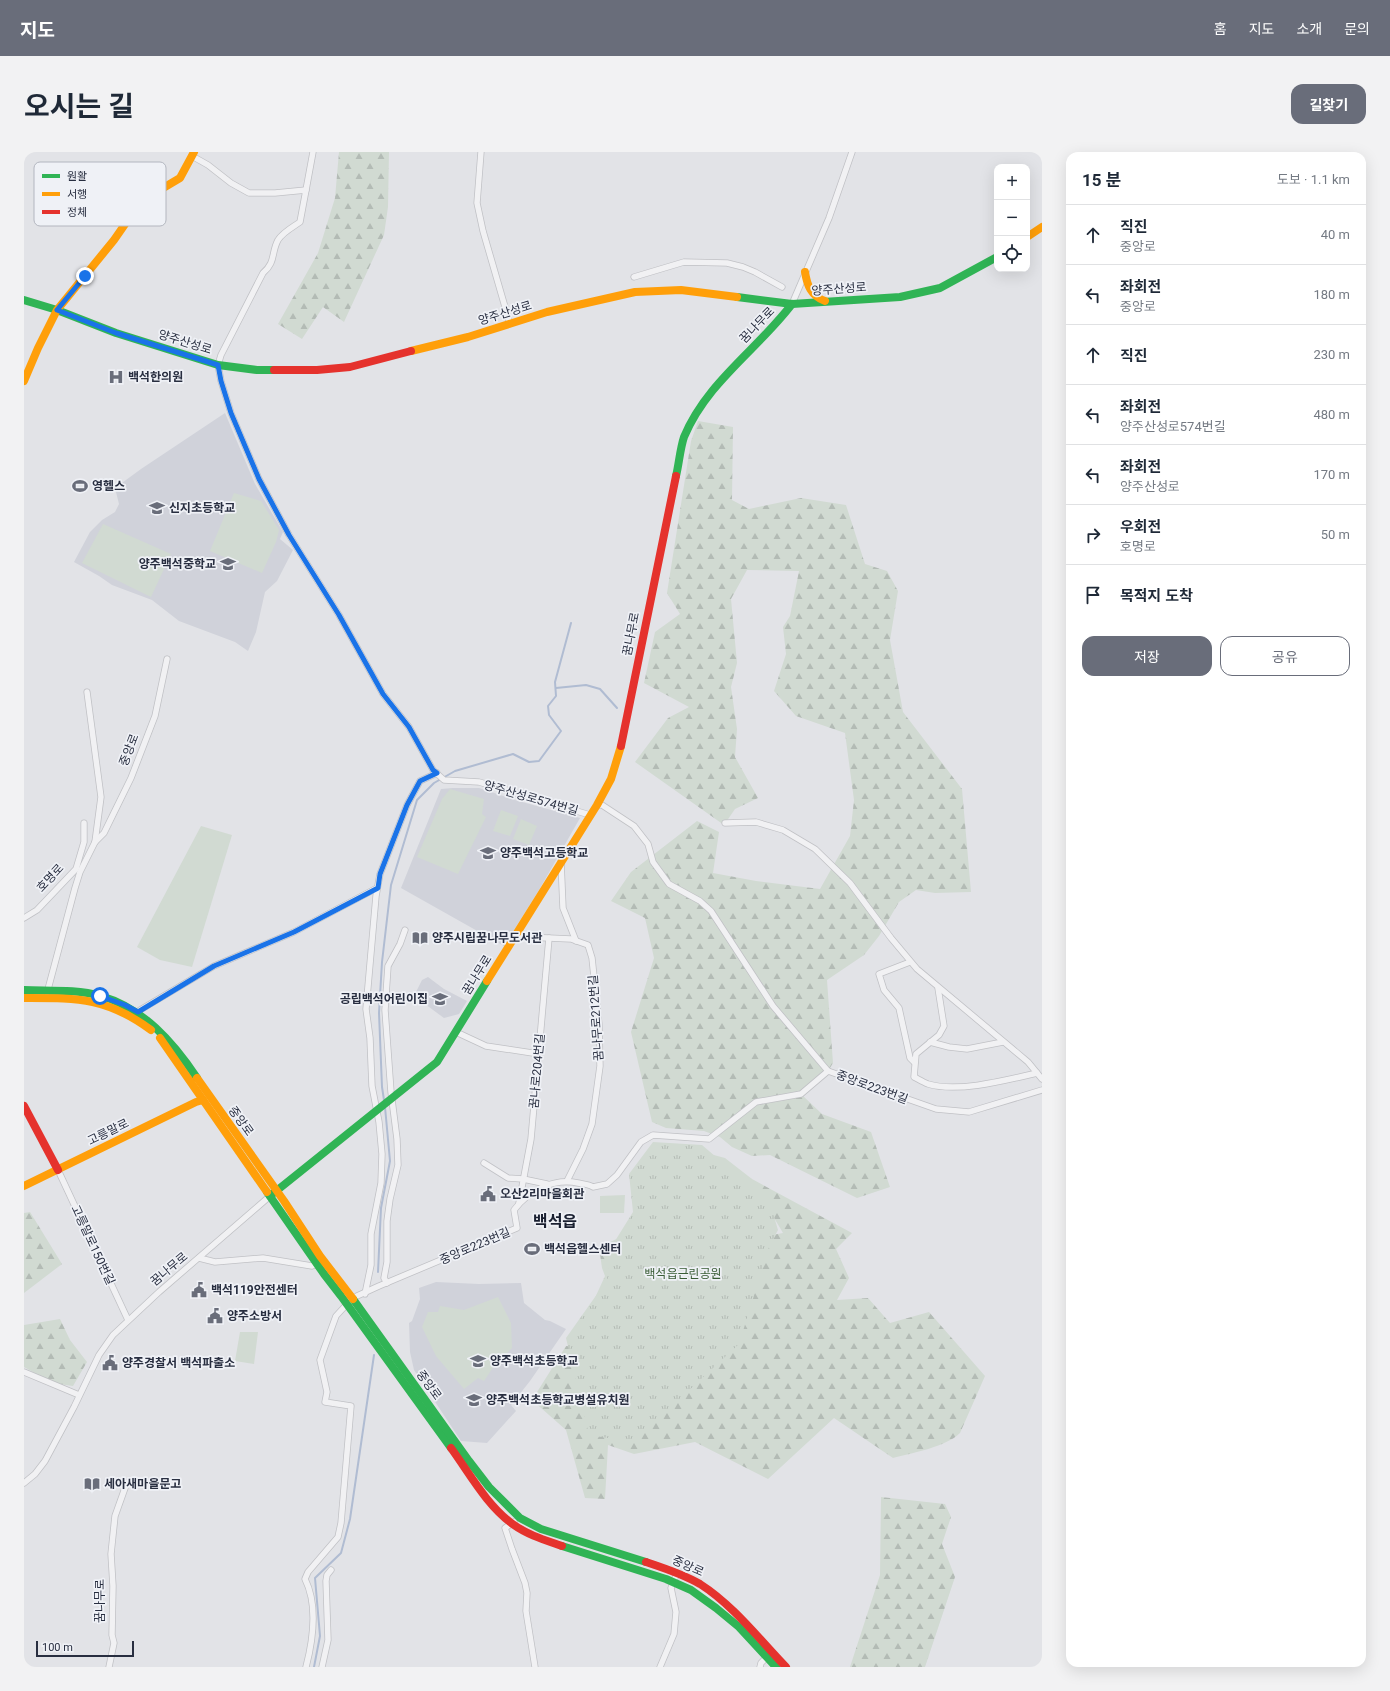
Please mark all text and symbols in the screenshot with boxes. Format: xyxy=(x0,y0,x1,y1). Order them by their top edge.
text: 지도 xyxy=(20,19,55,42)
text: 홈 xyxy=(1214,21,1227,37)
text: 지도 xyxy=(1249,21,1274,37)
text: 소개 xyxy=(1296,21,1322,37)
text: 문의 xyxy=(1344,21,1370,37)
button: 길찾기 xyxy=(1291,84,1366,124)
text: 오시는 길 xyxy=(24,90,134,123)
legend xyxy=(34,162,166,226)
map controls xyxy=(994,164,1030,272)
button: + xyxy=(994,164,1030,200)
text: 원활 xyxy=(67,170,87,183)
text: 15 분 xyxy=(1082,170,1121,190)
text: 도보 · 1.1 km xyxy=(1277,172,1350,187)
text: 서행 xyxy=(67,188,87,201)
button: − xyxy=(994,200,1030,236)
text: 정체 xyxy=(67,206,87,219)
text: 직진 xyxy=(1120,218,1148,236)
icon: ahead xyxy=(1082,224,1104,246)
text: 40 m xyxy=(1321,227,1350,242)
button: locate xyxy=(994,236,1030,272)
text: 중앙로 xyxy=(1120,239,1156,254)
route end xyxy=(76,267,94,285)
text: 좌회전 xyxy=(1120,278,1161,296)
street label: 양주산성로 xyxy=(811,280,867,298)
icon: left xyxy=(1082,284,1104,306)
text: 180 m xyxy=(1313,287,1350,302)
street label: 양주산성로 xyxy=(477,298,533,328)
text: 중앙로 xyxy=(1120,299,1156,314)
street label: 꿈나무로 xyxy=(737,304,777,346)
street label: 양주산성로 xyxy=(157,327,213,357)
icon: ahead xyxy=(1082,344,1104,366)
text: 직진 xyxy=(1120,347,1148,365)
text: 230 m xyxy=(1313,347,1350,362)
hospital icon: 백석한의원 xyxy=(107,368,125,386)
place label: 백석한의원 xyxy=(128,370,183,384)
text: 좌회전 xyxy=(1120,398,1161,416)
icon: left xyxy=(1082,404,1104,426)
text: 480 m xyxy=(1313,407,1350,422)
text: 양주산성로574번길 xyxy=(1120,419,1226,434)
text: 좌회전 xyxy=(1120,458,1161,476)
icon: left xyxy=(1082,464,1104,486)
text: 170 m xyxy=(1313,467,1350,482)
sports icon: 영헬스 xyxy=(71,477,89,495)
place label: 영헬스 xyxy=(92,479,125,493)
text: 양주산성로 xyxy=(1120,479,1180,494)
school or university icon: 신지초등학교 xyxy=(148,499,166,517)
place label: 신지초등학교 xyxy=(169,501,235,515)
text: 우회전 xyxy=(1120,518,1161,536)
icon: right xyxy=(1082,524,1104,546)
text: 50 m xyxy=(1321,527,1350,542)
text: 호명로 xyxy=(1120,539,1156,554)
school or university icon: 양주백석중학교 xyxy=(219,555,237,573)
place label: 양주백석중학교 xyxy=(139,557,216,571)
icon: arrive xyxy=(1082,584,1104,606)
text: 목적지 도착 xyxy=(1120,587,1193,605)
street label: 꿈나무로 xyxy=(620,611,642,657)
button: 저장 xyxy=(1082,636,1212,676)
button: 공유 xyxy=(1220,636,1350,676)
street label: 중앙로 xyxy=(117,732,141,768)
street label: 양주산성로574번길 xyxy=(482,778,580,818)
school or university icon: 양주백석고등학교 xyxy=(479,844,497,862)
place label: 양주백석고등학교 xyxy=(500,846,588,860)
street label: 호명로 xyxy=(34,861,66,895)
library icon: 양주시립꿈나무도서관 xyxy=(411,929,429,947)
place label: 양주시립꿈나무도서관 xyxy=(432,931,542,945)
street label: 꿈나무로 xyxy=(459,953,495,997)
street label: 꿈나무로212번길 xyxy=(586,974,606,1062)
route start xyxy=(91,987,109,1005)
school or university icon: 공립백석어린이집 xyxy=(431,990,449,1008)
place label: 공립백석어린이집 xyxy=(340,992,428,1006)
street label: 꿈나로204번길 xyxy=(527,1033,547,1109)
street label: 중앙로223번길 xyxy=(834,1068,910,1106)
street label: 중앙로 xyxy=(226,1103,256,1139)
street label: 고릉말로 xyxy=(85,1116,131,1148)
public building icon: 오산2리마을회관 xyxy=(479,1185,497,1203)
place label: 오산2리마을회관 xyxy=(500,1187,584,1201)
street label: 고릉말로150번길 xyxy=(68,1203,118,1287)
district label: 백석읍 xyxy=(533,1212,577,1231)
street label: 중앙로223번길 xyxy=(438,1225,512,1267)
sports icon: 백석읍헬스센터 xyxy=(523,1240,541,1258)
place label: 백석읍헬스센터 xyxy=(544,1242,621,1256)
street label: 꿈나무로 xyxy=(148,1249,190,1289)
park label: 백석읍근린공원 xyxy=(644,1267,722,1281)
public building icon: 백석119안전센터 xyxy=(190,1281,208,1299)
place label: 백석119안전센터 xyxy=(211,1283,298,1297)
public building icon: 양주소방서 xyxy=(206,1307,224,1325)
place label: 양주소방서 xyxy=(227,1309,282,1323)
school or university icon: 양주백석초등학교 xyxy=(469,1352,487,1370)
public building icon: 양주경찰서 백석파출소 xyxy=(101,1354,119,1372)
place label: 양주백석초등학교 xyxy=(490,1354,578,1368)
place label: 양주경찰서 백석파출소 xyxy=(122,1356,235,1370)
street label: 중앙로 xyxy=(414,1367,444,1403)
school or university icon: 양주백석초등학교병설유치원 xyxy=(465,1391,483,1409)
place label: 양주백석초등학교병설유치원 xyxy=(486,1393,630,1407)
library icon: 세아새마을문고 xyxy=(83,1475,101,1493)
place label: 세아새마을문고 xyxy=(104,1477,181,1491)
street label: 중앙로 xyxy=(670,1553,706,1579)
street label: 꿈나무로 xyxy=(93,1579,107,1623)
scale bar xyxy=(36,1639,134,1658)
text: 100 m xyxy=(42,1641,73,1654)

